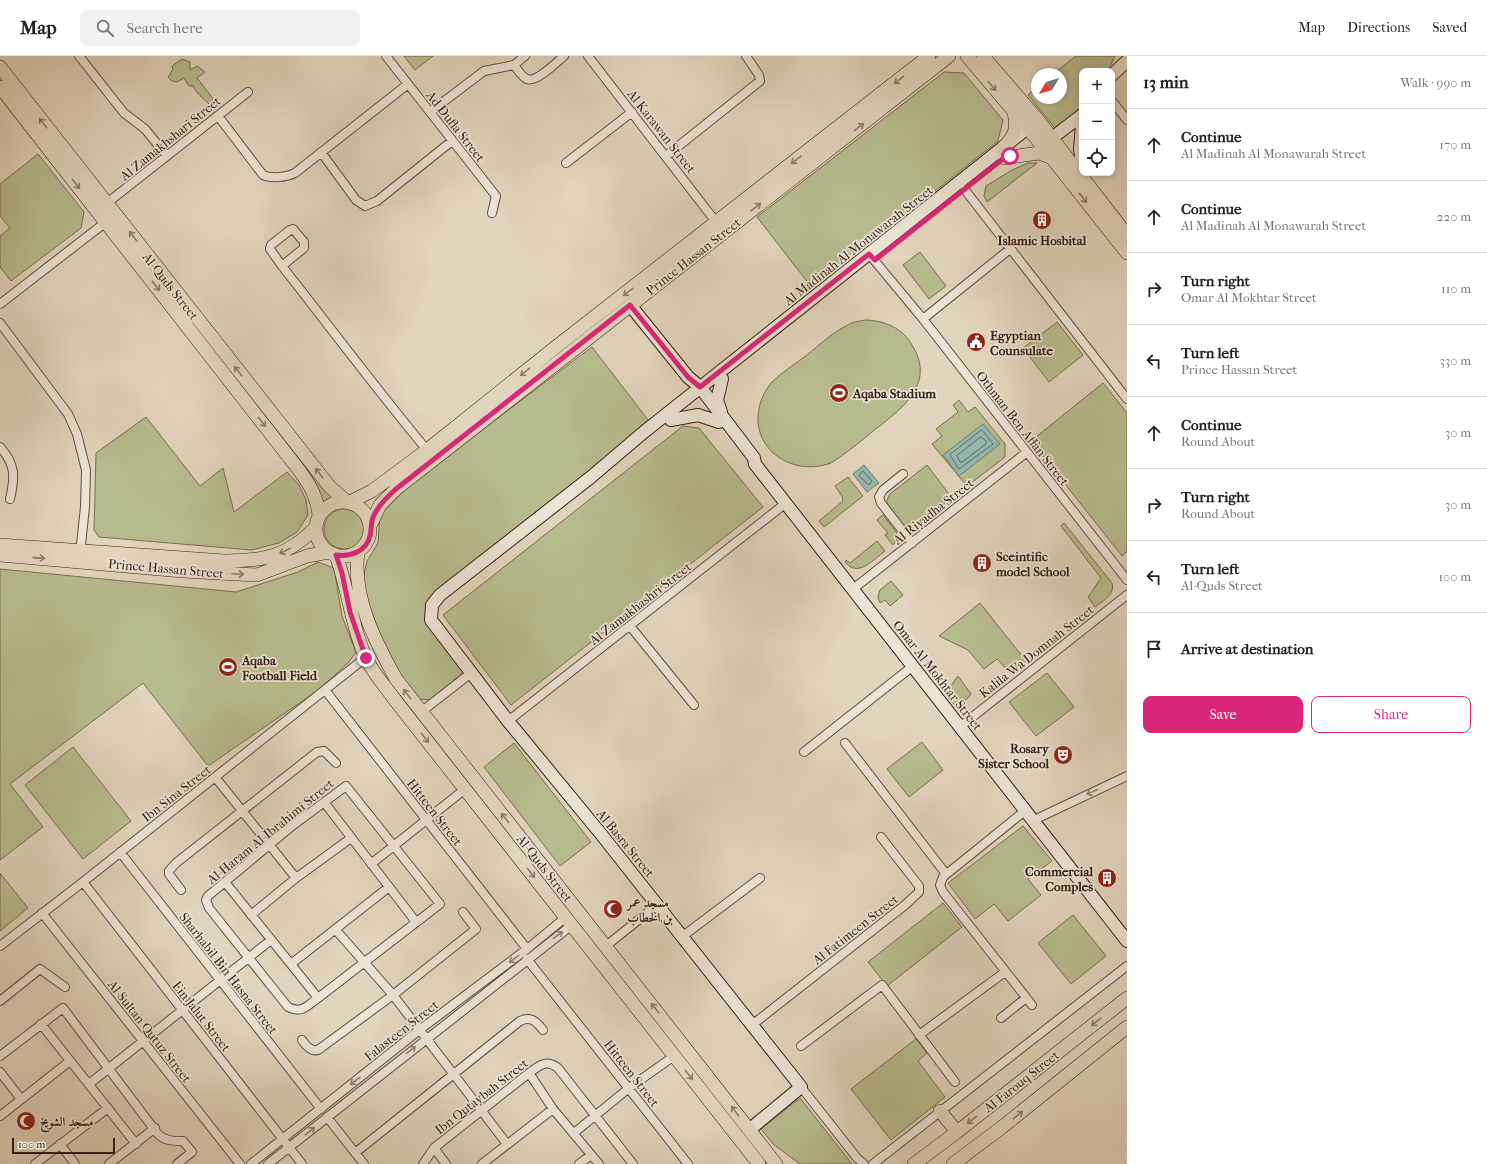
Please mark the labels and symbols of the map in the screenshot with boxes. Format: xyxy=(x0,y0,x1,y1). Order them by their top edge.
north arrow xyxy=(1031,68,1067,104)
one-way arrow xyxy=(894,76,904,85)
one-way arrow xyxy=(988,81,997,91)
street label: Al Karawan Street xyxy=(624,86,699,176)
street label: Ad Dufla Street xyxy=(423,87,488,165)
street label: Al Zamakhshari Street xyxy=(116,93,224,184)
one-way arrow xyxy=(39,117,48,128)
one-way arrow xyxy=(853,123,864,131)
route start xyxy=(1001,147,1019,165)
one-way arrow xyxy=(791,156,802,165)
one-way arrow xyxy=(72,178,80,189)
street label: Al Madinah Al Monawarah Street xyxy=(780,182,936,309)
one-way arrow xyxy=(1079,192,1087,203)
one-way arrow xyxy=(751,203,762,211)
building icon: Islamic Hosbital xyxy=(1031,209,1053,231)
street label: Prince Hassan Street xyxy=(643,214,744,298)
one-way arrow xyxy=(128,230,137,241)
place label: Islamic Hosbital xyxy=(998,233,1087,248)
street label: Al-Quds Street xyxy=(139,249,202,323)
one-way arrow xyxy=(151,281,160,292)
one-way arrow xyxy=(622,288,633,296)
place label: Egyptian Counsulate xyxy=(990,328,1054,358)
public building icon: Egyptian Counsulate xyxy=(965,331,987,353)
one-way arrow xyxy=(234,366,243,377)
one-way arrow xyxy=(520,368,531,377)
street label: Othman Ben Affan Street xyxy=(973,368,1072,489)
sports icon: Aqaba Stadium xyxy=(828,382,850,404)
place label: Aqaba Stadium xyxy=(852,386,936,402)
one-way arrow xyxy=(257,416,266,427)
one-way arrow xyxy=(315,467,324,478)
street label: Al Riyadha Street xyxy=(889,475,977,548)
one-way arrow xyxy=(280,547,292,555)
place label: Sceintific model School xyxy=(995,549,1070,579)
building icon: Sceintific model School xyxy=(971,552,993,574)
one-way arrow xyxy=(32,554,45,561)
street label: Prince Hassan Street xyxy=(107,556,225,581)
street label: Al Zamakhashri Street xyxy=(586,559,694,648)
one-way arrow xyxy=(231,571,244,578)
street label: Kalila Wa Domnah Street xyxy=(976,602,1097,701)
street label: Omar Al Mokhtar Street xyxy=(890,617,985,734)
route end xyxy=(357,649,375,667)
place label: Aqaba Football Field xyxy=(241,653,318,683)
sports icon: Aqaba Football Field xyxy=(217,656,239,678)
one-way arrow xyxy=(403,689,412,700)
one-way arrow xyxy=(421,732,429,743)
place label: Rosary Sister School xyxy=(978,741,1050,771)
theatre icon: Rosary Sister School xyxy=(1052,744,1074,766)
street label: Ibn Sina Street xyxy=(139,762,214,825)
street label: Al-Haram Al-Ibrahimi Street xyxy=(203,775,337,888)
street label: Hitteen Street xyxy=(404,776,466,849)
one-way arrow xyxy=(1086,789,1098,796)
street label: Al Basra Street xyxy=(593,806,658,880)
one-way arrow xyxy=(501,813,509,824)
street label: Al-Quds Street xyxy=(513,831,576,905)
place label: Commercial Comples xyxy=(1025,864,1093,895)
one-way arrow xyxy=(527,867,536,878)
building icon: Commercial Comples xyxy=(1096,867,1118,889)
street label: Al Fatimeen Street xyxy=(809,891,901,968)
place label: مسجد عمر بن الخطاب xyxy=(625,895,673,926)
mosque icon: مسجد عمر بن الخطاب xyxy=(602,898,624,920)
street label: Sharhabil Bin Hasna Street xyxy=(176,910,281,1037)
one-way arrow xyxy=(552,931,563,940)
one-way arrow xyxy=(509,955,520,963)
street label: Al-Sultan Qutuz Street xyxy=(104,976,195,1086)
street label: Ein Jalut Street xyxy=(169,978,234,1055)
street label: Falasteen Street xyxy=(361,997,441,1064)
one-way arrow xyxy=(650,1003,659,1014)
one-way arrow xyxy=(1091,1018,1102,1026)
street label: Hitteen Street xyxy=(601,1037,663,1110)
one-way arrow xyxy=(406,1046,417,1054)
street label: Al-Farouq Street xyxy=(980,1047,1062,1116)
street label: Ibn Qutaybah Street xyxy=(432,1055,531,1137)
one-way arrow xyxy=(685,1069,693,1080)
one-way arrow xyxy=(350,1076,361,1085)
one-way arrow xyxy=(730,1106,739,1117)
mosque icon: مسجد الشويخ xyxy=(15,1110,37,1132)
one-way arrow xyxy=(1012,1111,1023,1119)
place label: مسجد الشويخ xyxy=(40,1114,94,1133)
one-way arrow xyxy=(967,1116,978,1124)
one-way arrow xyxy=(304,1127,315,1135)
scale bar xyxy=(12,1136,115,1155)

